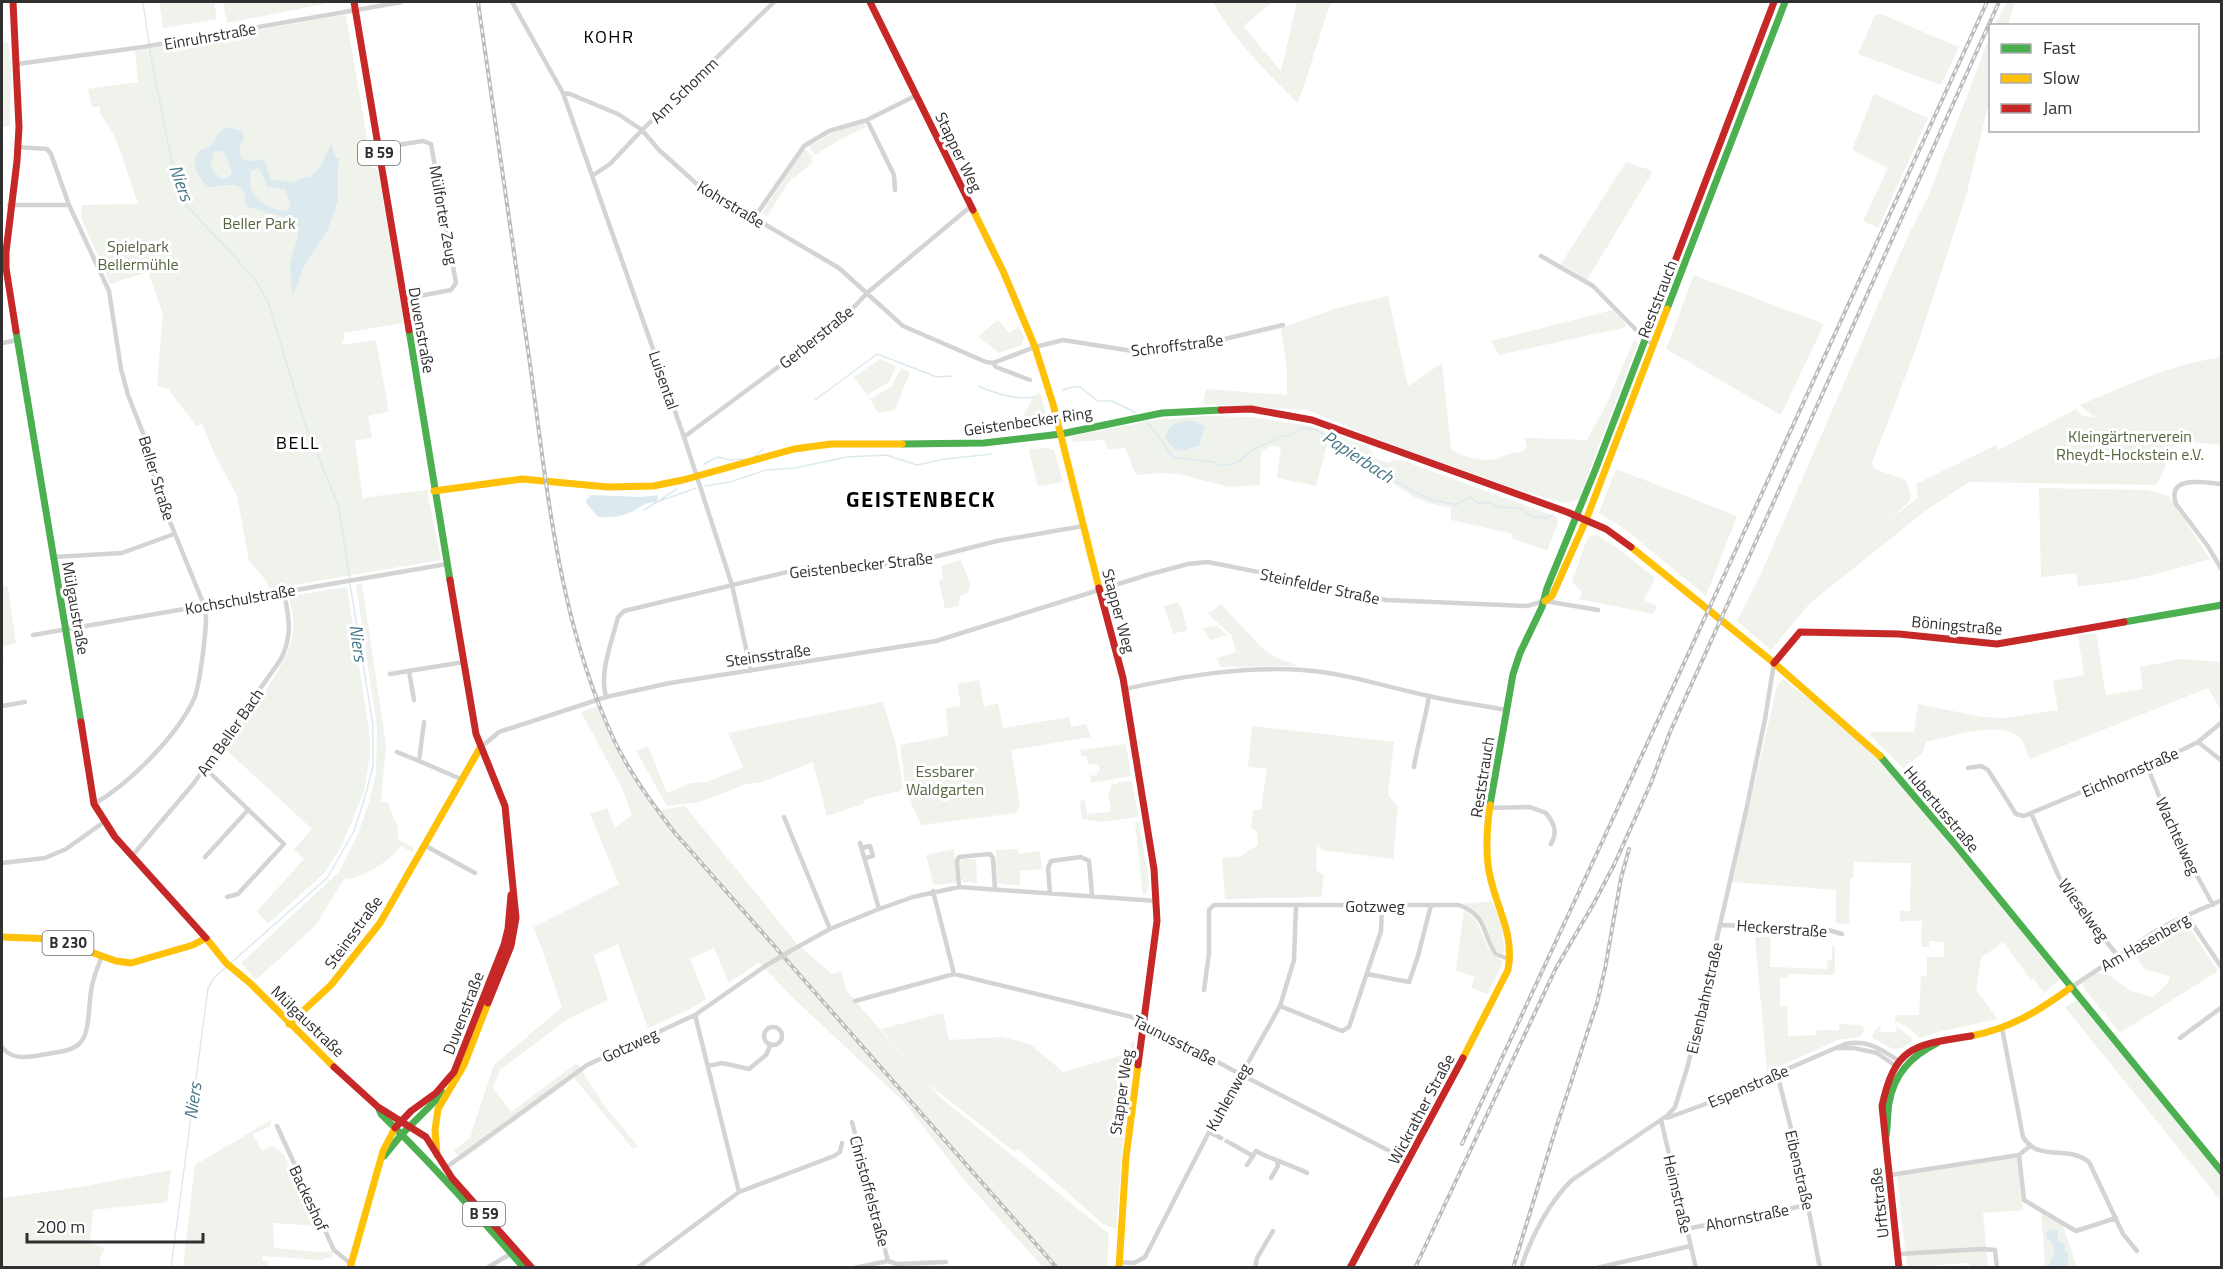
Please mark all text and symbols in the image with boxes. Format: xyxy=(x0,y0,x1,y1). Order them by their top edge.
street label: Einruhrstraße xyxy=(162,16,258,56)
district label: KOHR xyxy=(583,23,635,50)
legend xyxy=(1989,24,2199,132)
text: Fast xyxy=(2043,34,2076,61)
street label: Am Schomm xyxy=(645,52,723,128)
text: Slow xyxy=(2043,64,2080,91)
text: Jam xyxy=(2043,94,2072,121)
street label: Stapper Weg xyxy=(929,108,989,196)
road number: B 59 xyxy=(358,141,400,165)
water label: Niers xyxy=(162,161,201,206)
street label: Mülforter Zeug xyxy=(423,163,465,267)
street label: Kohrstraße xyxy=(693,174,769,234)
park label: Beller Park xyxy=(222,211,296,235)
park label: Spielpark Bellermühle xyxy=(97,234,179,276)
street label: Reststrauch xyxy=(1631,257,1683,341)
street label: Duvenstraße xyxy=(403,285,441,375)
street label: Gerberstraße xyxy=(774,300,858,374)
street label: Schroffstraße xyxy=(1130,327,1224,363)
street label: Luisental xyxy=(643,347,685,413)
street label: Geistenbecker Ring xyxy=(962,400,1094,442)
water label: Papierbach xyxy=(1317,424,1400,490)
park label: Kleingärtnerverein Rheydt-Hockstein e.V. xyxy=(2056,424,2204,466)
district label: BELL xyxy=(276,429,320,456)
street label: Beller Straße xyxy=(133,433,181,523)
district label: GEISTENBECK xyxy=(846,482,996,516)
street label: Geistenbecker Straße xyxy=(788,546,934,584)
street label: Mülgaustraße xyxy=(56,560,96,656)
street label: Steinfelder Straße xyxy=(1258,562,1382,610)
street label: Stapper Weg xyxy=(1096,566,1142,656)
street label: Kochschulstraße xyxy=(183,577,297,621)
street label: Böningstraße xyxy=(1911,609,2003,641)
water label: Niers xyxy=(343,623,375,664)
street label: Steinsstraße xyxy=(724,637,812,673)
street label: Am Beller Bach xyxy=(191,683,269,781)
street label: Reststrauch xyxy=(1464,735,1500,819)
street label: Eichhornstraße xyxy=(2078,741,2182,803)
park label: Essbarer Waldgarten xyxy=(906,759,984,801)
street label: Hubertusstraße xyxy=(1898,760,1986,858)
street label: Wachtelweg xyxy=(2150,793,2206,879)
street label: Wieselweg xyxy=(2053,873,2115,947)
street label: Steinsstraße xyxy=(318,890,388,974)
street label: Gotzweg xyxy=(1345,894,1405,918)
street label: Am Hasenberg xyxy=(2096,907,2194,977)
street label: Heckerstraße xyxy=(1736,913,1828,943)
road number: B 230 xyxy=(42,931,94,955)
street label: Eisenbahnstraße xyxy=(1679,940,1729,1056)
street label: Duvenstraße xyxy=(436,968,490,1058)
street label: Mülgaustraße xyxy=(266,980,350,1062)
street label: Taunusstraße xyxy=(1129,1008,1221,1072)
street label: Gotzweg xyxy=(598,1022,662,1068)
street label: Stapper Weg xyxy=(1103,1048,1139,1136)
street label: Wickrather Straße xyxy=(1382,1049,1460,1169)
street label: Espenstraße xyxy=(1704,1058,1792,1114)
street label: Kuhlenweg xyxy=(1199,1059,1257,1135)
water label: Niers xyxy=(177,1080,209,1121)
street label: Eibenstraße xyxy=(1779,1128,1821,1212)
street label: Christoffelstraße xyxy=(844,1133,896,1249)
street label: Heimstraße xyxy=(1657,1153,1699,1235)
street label: Backeshof xyxy=(283,1161,335,1235)
street label: Urftstraße xyxy=(1863,1167,1895,1239)
street label: Ahornstraße xyxy=(1703,1197,1791,1237)
road number: B 59 xyxy=(463,1202,505,1226)
scale bar xyxy=(27,1206,202,1244)
text: 200 m xyxy=(36,1213,85,1240)

